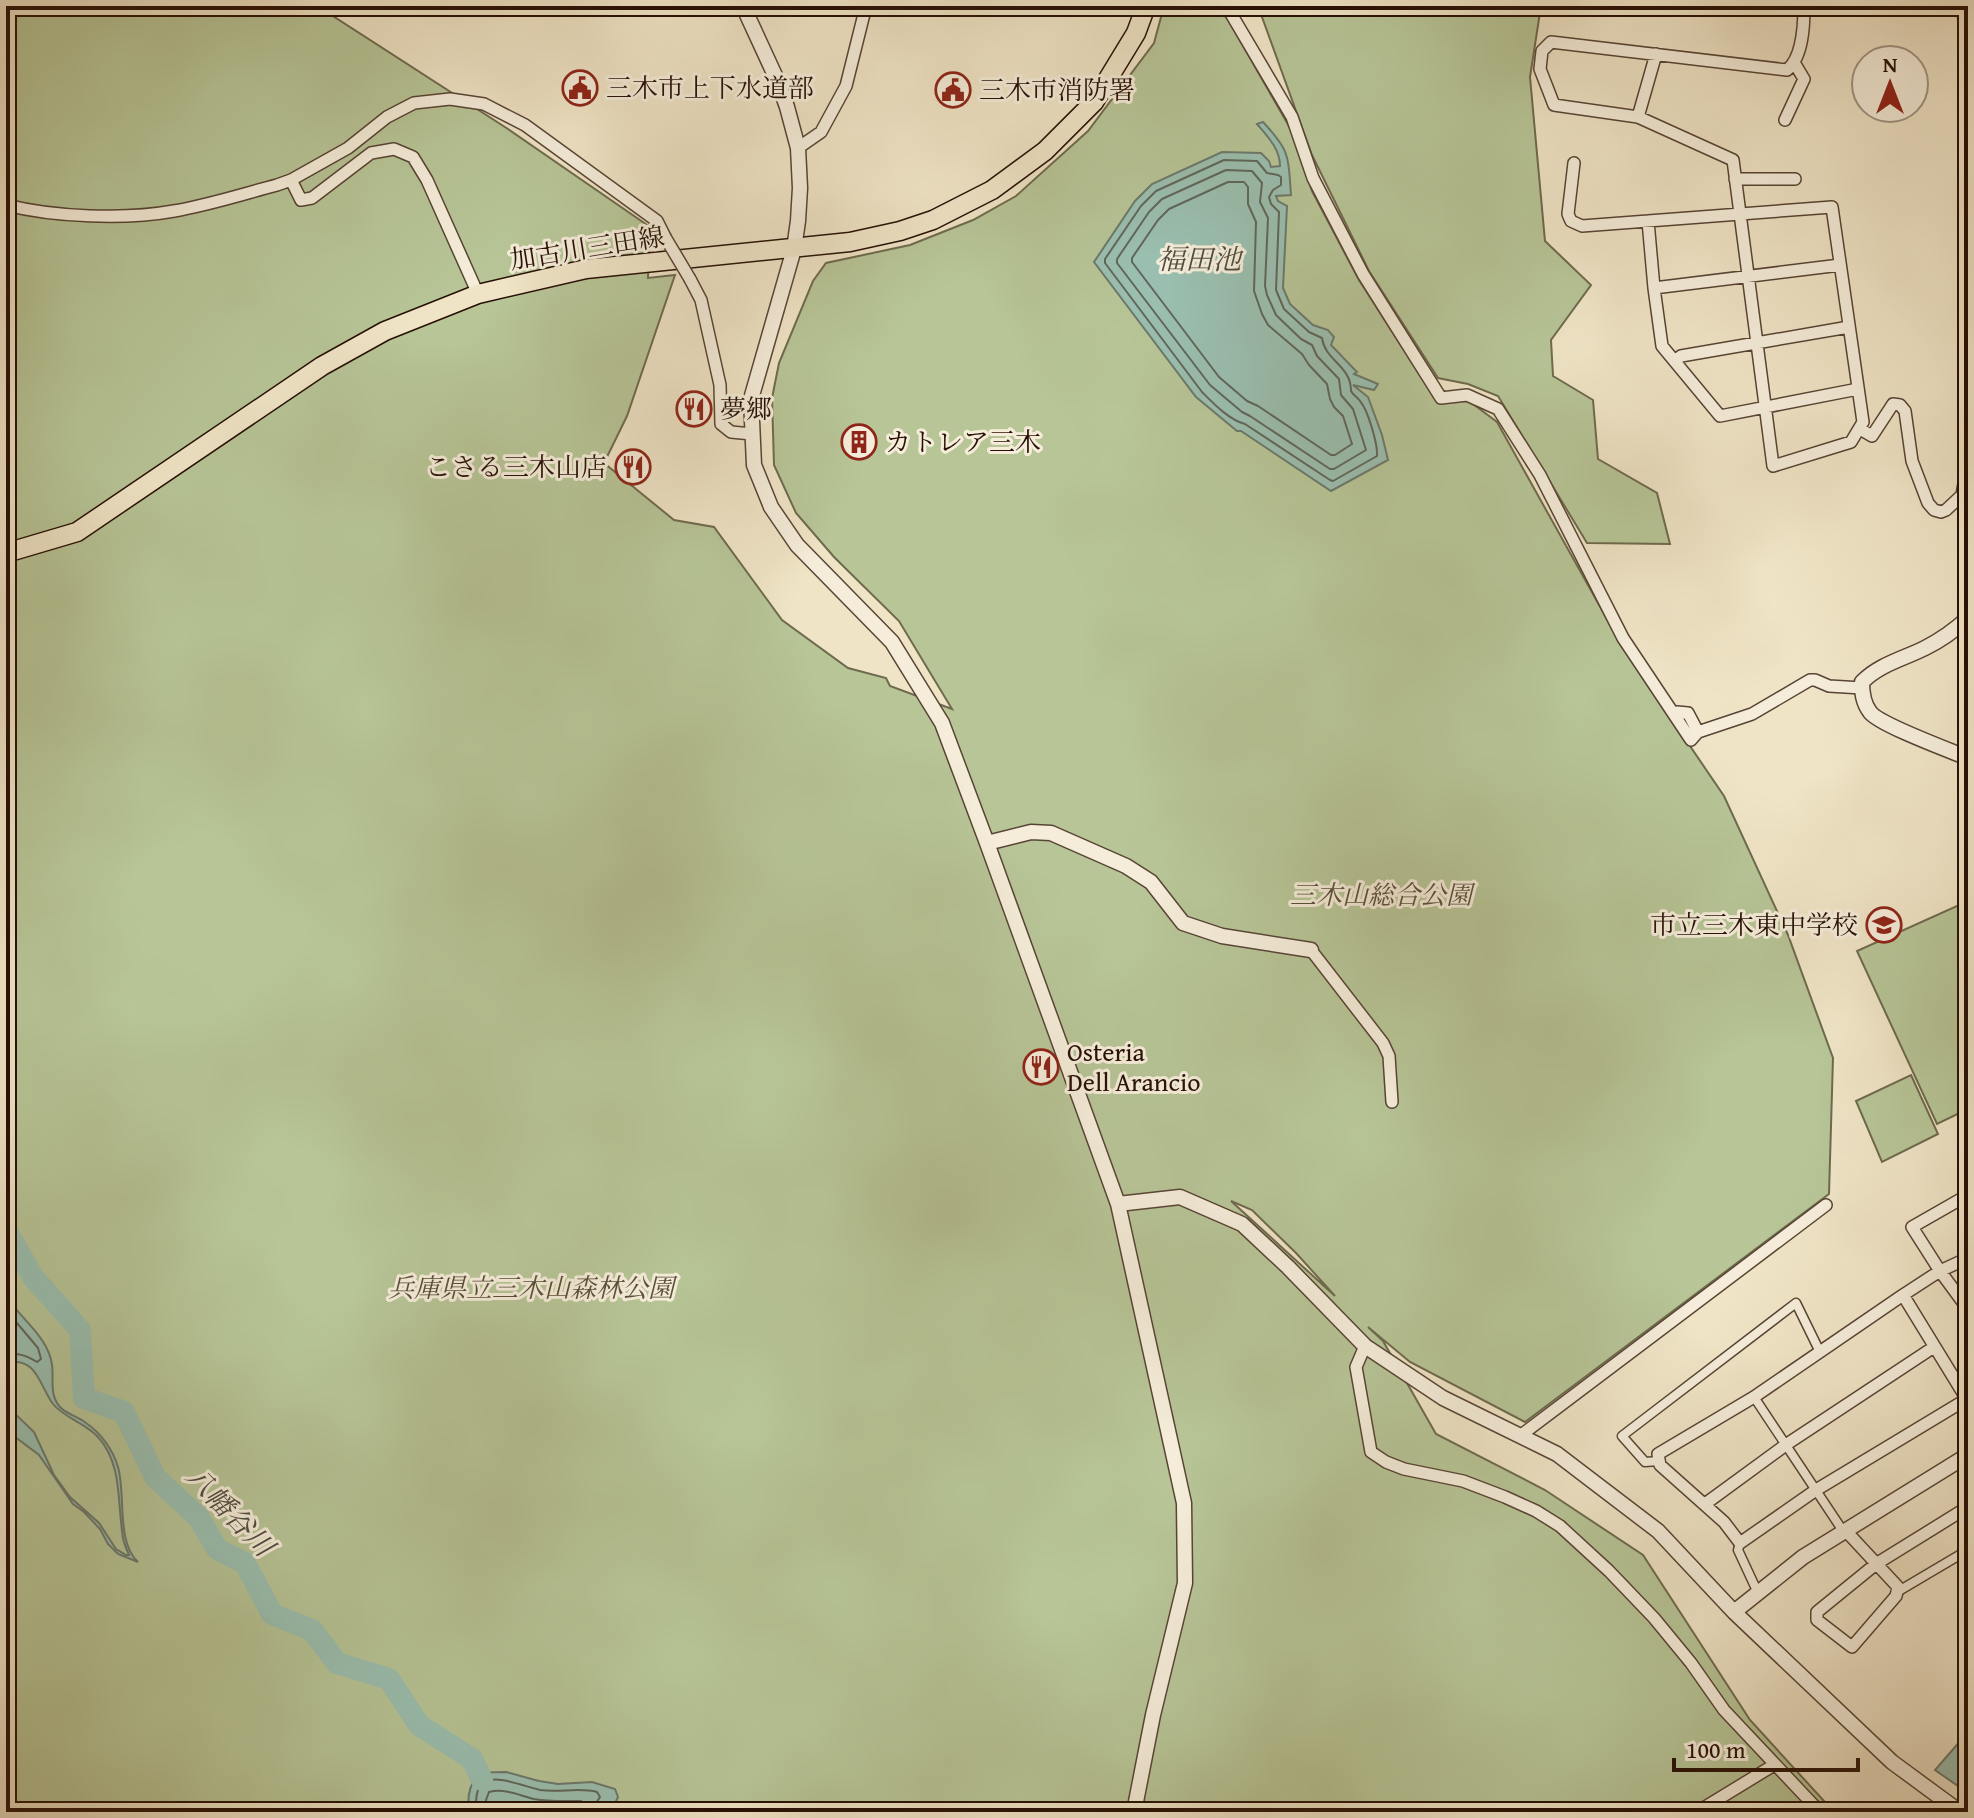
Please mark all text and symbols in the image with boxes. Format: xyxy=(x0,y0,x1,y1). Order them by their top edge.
north arrow xyxy=(1850,44,1930,124)
text: N xyxy=(1883,48,1898,80)
place label: 三木市上下水道部 xyxy=(606,68,814,107)
public building icon: 三木市上下水道部 xyxy=(561,69,599,107)
place label: 三木市消防署 xyxy=(979,70,1135,109)
public building icon: 三木市消防署 xyxy=(934,71,972,109)
street label: 加古川三田線 xyxy=(507,216,667,279)
water label: 福田池 xyxy=(1157,238,1244,279)
place label: 夢郷 xyxy=(720,389,772,428)
restaurant icon: 夢郷 xyxy=(675,390,713,428)
place label: カトレア三木 xyxy=(885,422,1041,461)
building icon: カトレア三木 xyxy=(840,423,878,461)
place label: こさる三木山店 xyxy=(425,447,607,486)
restaurant icon: こさる三木山店 xyxy=(614,448,652,486)
park label: 三木山総合公園 xyxy=(1290,875,1476,914)
place label: 市立三木東中学校 xyxy=(1650,905,1858,944)
school or university icon: 市立三木東中学校 xyxy=(1865,906,1903,944)
place label: Osteria Dell Arancio xyxy=(1067,1032,1201,1101)
restaurant icon: Osteria Dell Arancio xyxy=(1022,1048,1060,1086)
park label: 兵庫県立三木山森林公園 xyxy=(388,1268,678,1307)
water label: 八幡谷川 xyxy=(177,1456,286,1567)
scale bar xyxy=(1674,1722,1858,1772)
text: 100 m xyxy=(1686,1732,1746,1767)

